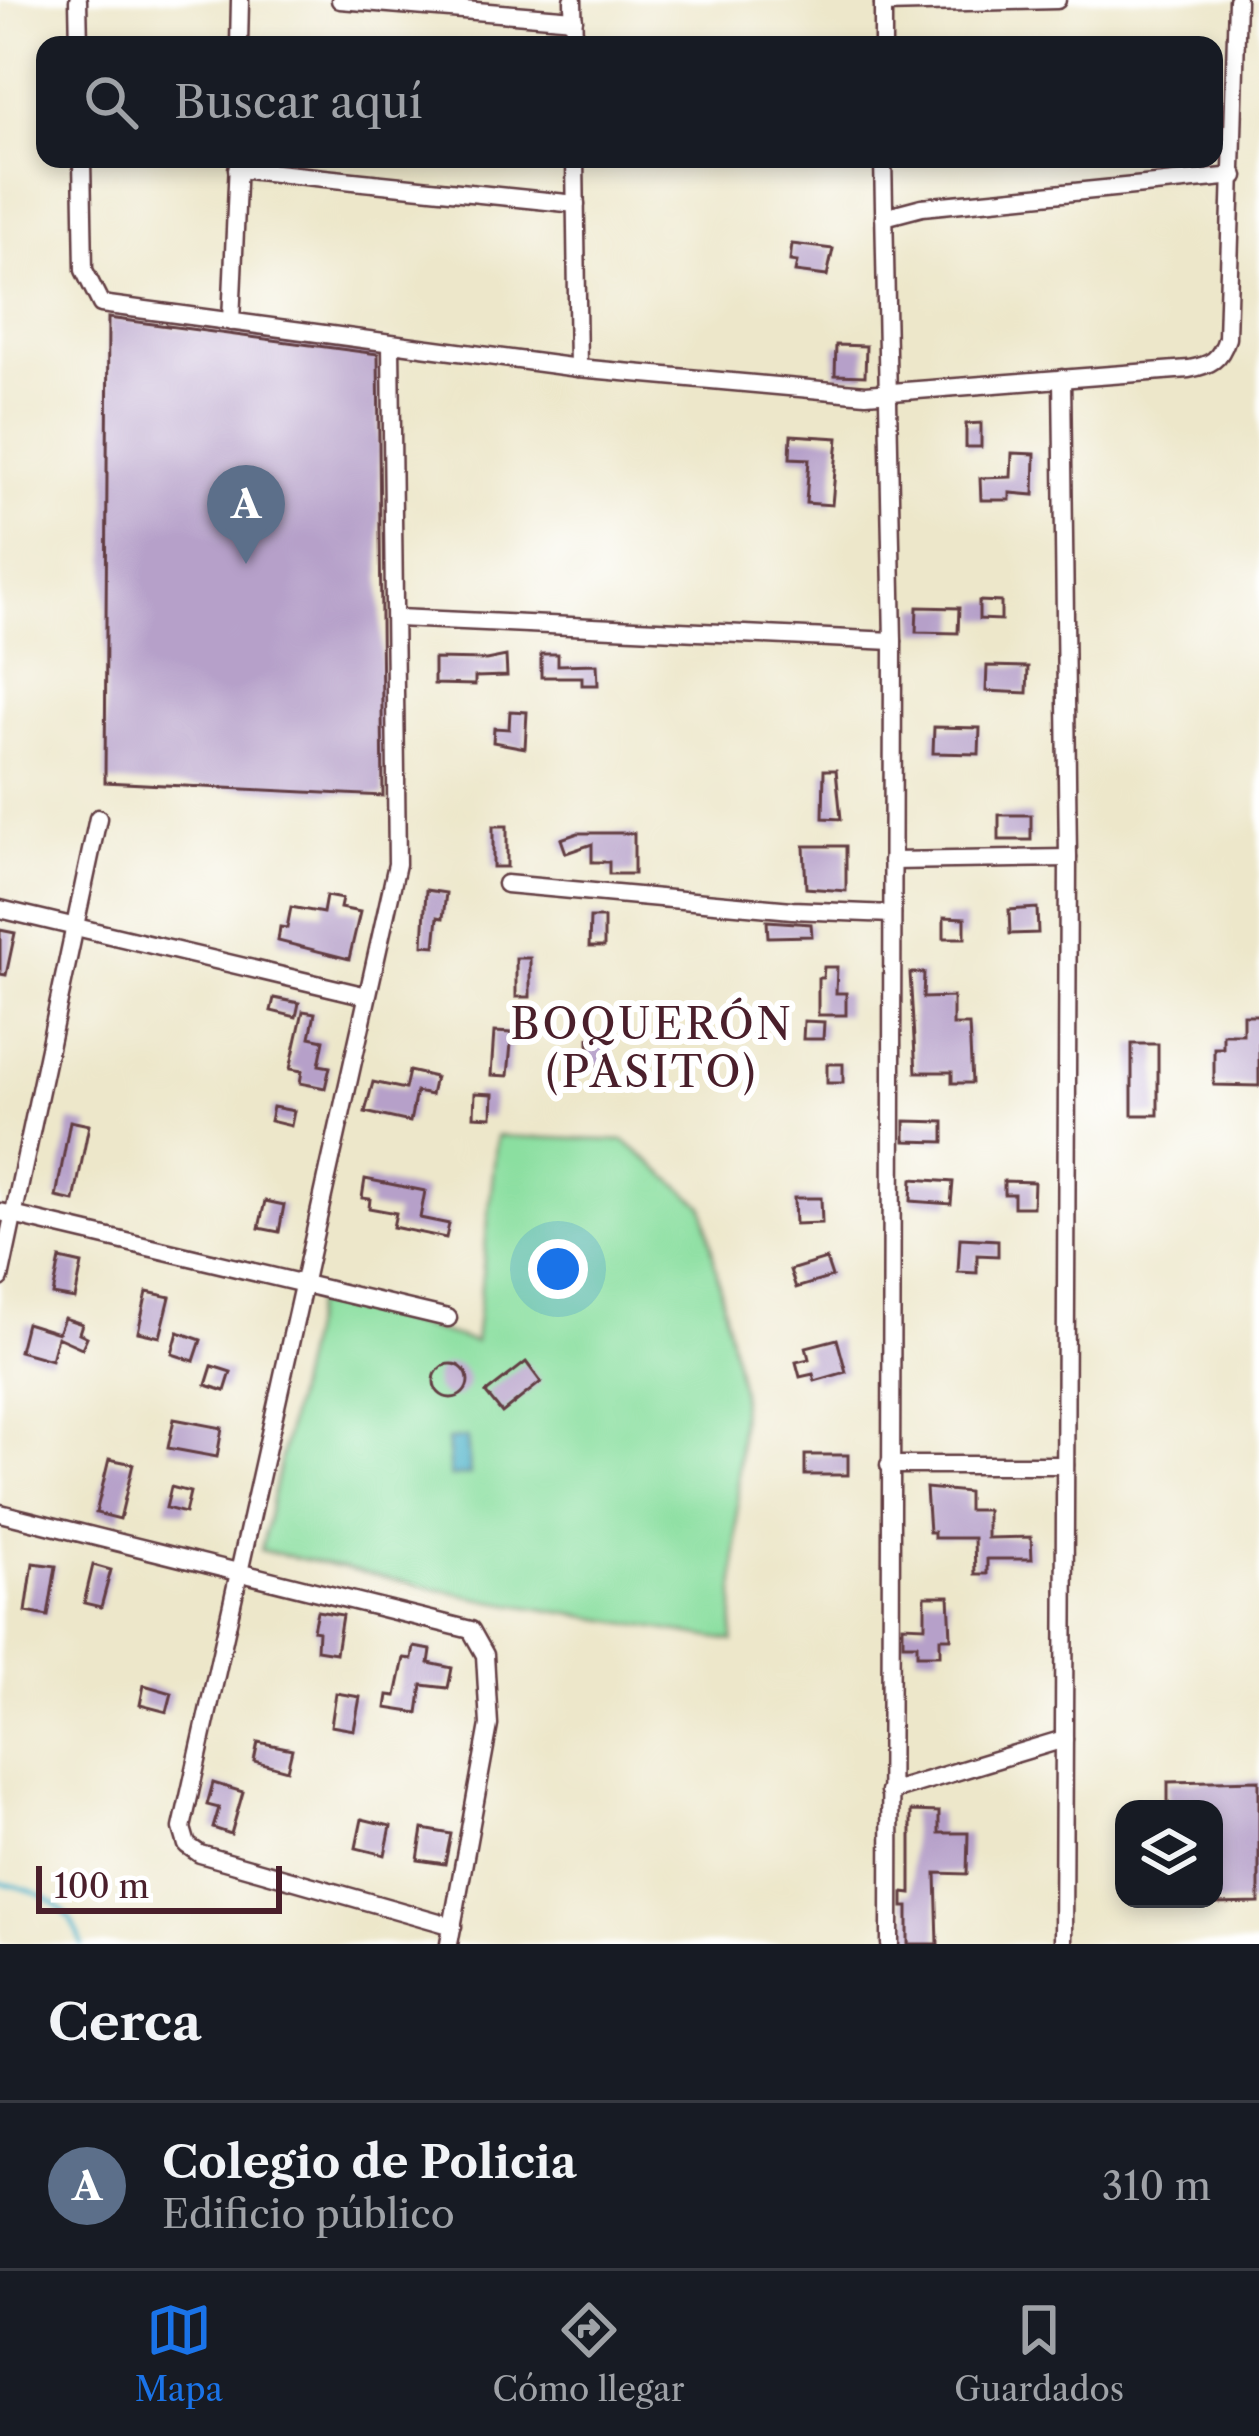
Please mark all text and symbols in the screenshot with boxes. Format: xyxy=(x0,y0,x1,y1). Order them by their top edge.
search box xyxy=(36,36,1223,168)
icon: search xyxy=(78,69,144,135)
text: Buscar aquí xyxy=(174,74,423,130)
pin: A xyxy=(207,465,285,564)
district label: BOQUERÓN (PASITO) xyxy=(510,997,794,1098)
your location xyxy=(528,1239,588,1299)
map controls xyxy=(1115,1800,1223,1908)
button: layers xyxy=(1115,1800,1223,1908)
scale bar xyxy=(36,1860,282,1913)
text: 100 m xyxy=(54,1866,149,1907)
text: Cerca xyxy=(48,1991,202,2053)
text: Colegio de Policia xyxy=(162,2134,577,2190)
text: A xyxy=(72,2162,102,2210)
text: 310 m xyxy=(1102,2162,1211,2210)
text: Edificio público xyxy=(162,2190,455,2238)
tab: Mapa xyxy=(135,2297,223,2410)
tab: Cómo llegar xyxy=(493,2297,685,2410)
tab: Guardados xyxy=(954,2297,1124,2410)

